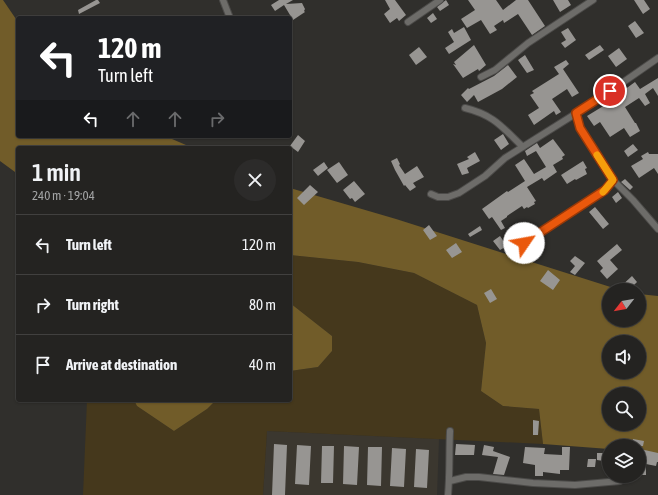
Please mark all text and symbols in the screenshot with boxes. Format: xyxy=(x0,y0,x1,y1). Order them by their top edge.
icon: left xyxy=(32,32,84,84)
text: 120 m xyxy=(98,32,161,64)
text: Turn left xyxy=(98,65,153,86)
pin xyxy=(593,74,627,108)
icon: arrive xyxy=(599,80,621,102)
icon: left xyxy=(80,108,102,130)
icon: ahead xyxy=(122,108,144,130)
icon: ahead xyxy=(164,108,186,130)
icon: right xyxy=(206,108,228,130)
text: 1 min xyxy=(32,159,81,186)
button: close xyxy=(234,159,276,201)
text: 240 m · 19:04 xyxy=(32,188,95,203)
position arrow xyxy=(503,222,545,264)
icon: left xyxy=(32,234,54,256)
text: Turn left xyxy=(66,236,112,253)
text: 120 m xyxy=(242,236,276,253)
north arrow xyxy=(602,283,646,327)
map controls xyxy=(602,283,646,483)
icon: right xyxy=(32,294,54,316)
text: Turn right xyxy=(66,296,119,313)
text: 80 m xyxy=(249,296,276,313)
button: sound xyxy=(602,335,646,379)
icon: arrive xyxy=(32,354,54,376)
text: Arrive at destination xyxy=(66,356,177,373)
text: 40 m xyxy=(249,356,276,373)
button: search xyxy=(602,387,646,431)
button: layers xyxy=(602,439,646,483)

